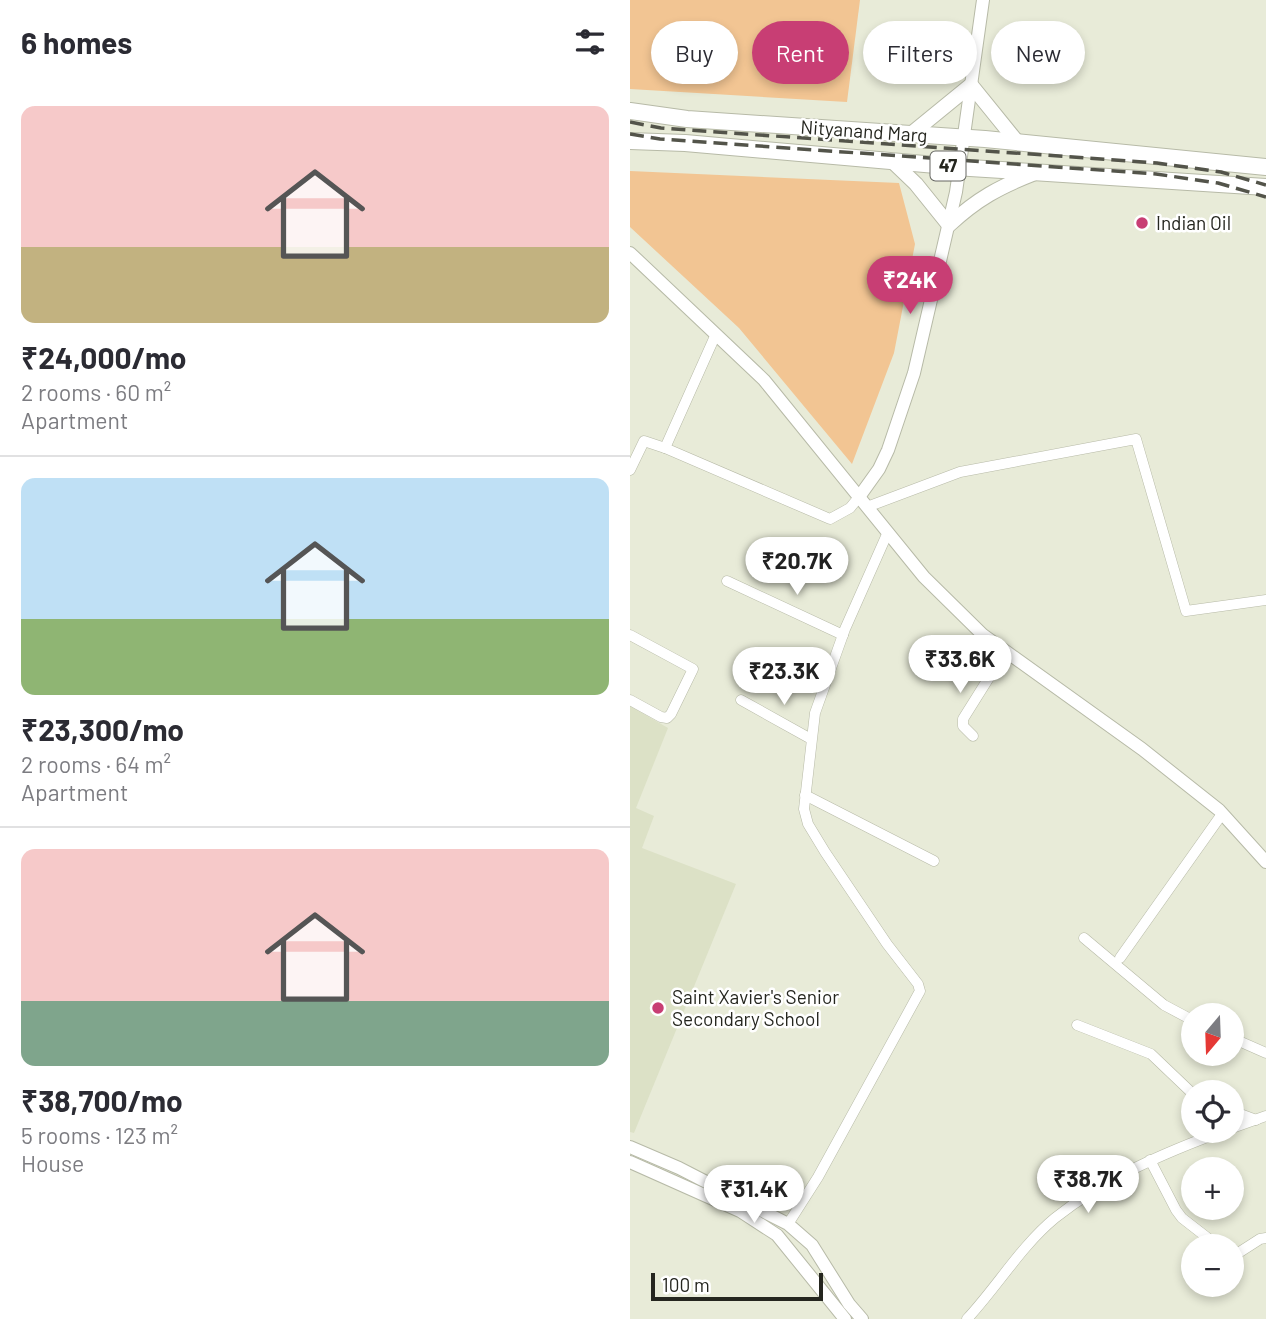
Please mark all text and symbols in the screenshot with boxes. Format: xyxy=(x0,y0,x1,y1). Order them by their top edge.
chip: Buy xyxy=(651,21,738,84)
chip: Rent xyxy=(752,21,849,84)
chip: Filters xyxy=(863,21,977,84)
chip: New xyxy=(991,21,1085,84)
icon: filters xyxy=(571,23,609,61)
text: 6 homes xyxy=(21,24,132,60)
street label: Nityanand Marg xyxy=(800,115,928,146)
icon: home xyxy=(252,151,378,277)
road number: 47 xyxy=(930,152,966,181)
place label: Indian Oil xyxy=(1156,211,1231,234)
marker: Indian Oil xyxy=(1134,215,1150,231)
pin: ₹24K xyxy=(869,256,951,316)
text: ₹24K xyxy=(883,265,937,293)
text: ₹24,000/mo xyxy=(21,339,187,375)
text: 2 rooms · 60 m² xyxy=(21,378,171,406)
text: Apartment xyxy=(21,406,128,434)
icon: home xyxy=(252,523,378,649)
pin: ₹20.7K xyxy=(740,538,854,597)
text: ₹20.7K xyxy=(761,546,833,574)
pin: ₹33.6K xyxy=(903,636,1017,695)
text: ₹33.6K xyxy=(925,644,995,672)
pin: ₹23.3K xyxy=(727,648,841,707)
text: ₹23.3K xyxy=(748,656,820,684)
text: ₹23,300/mo xyxy=(21,711,184,747)
text: 2 rooms · 64 m² xyxy=(21,750,171,778)
text: Apartment xyxy=(21,778,128,806)
icon: home xyxy=(252,894,378,1020)
place label: Saint Xavier's Senior Secondary School xyxy=(672,985,839,1030)
marker: Saint Xavier's Senior Secondary School xyxy=(650,1000,666,1016)
north arrow xyxy=(1181,1003,1244,1066)
map controls xyxy=(1181,1003,1244,1297)
button: locate xyxy=(1181,1080,1244,1143)
text: ₹38,700/mo xyxy=(21,1082,183,1118)
text: 5 rooms · 123 m² xyxy=(21,1121,178,1149)
text: House xyxy=(21,1149,84,1177)
pin: ₹38.7K xyxy=(1031,1156,1145,1215)
button: + xyxy=(1181,1157,1244,1220)
text: ₹38.7K xyxy=(1053,1164,1123,1192)
pin: ₹31.4K xyxy=(697,1166,811,1225)
text: ₹31.4K xyxy=(720,1174,788,1202)
button: − xyxy=(1181,1234,1244,1297)
scale bar xyxy=(651,1270,822,1302)
text: 100 m xyxy=(662,1273,710,1296)

